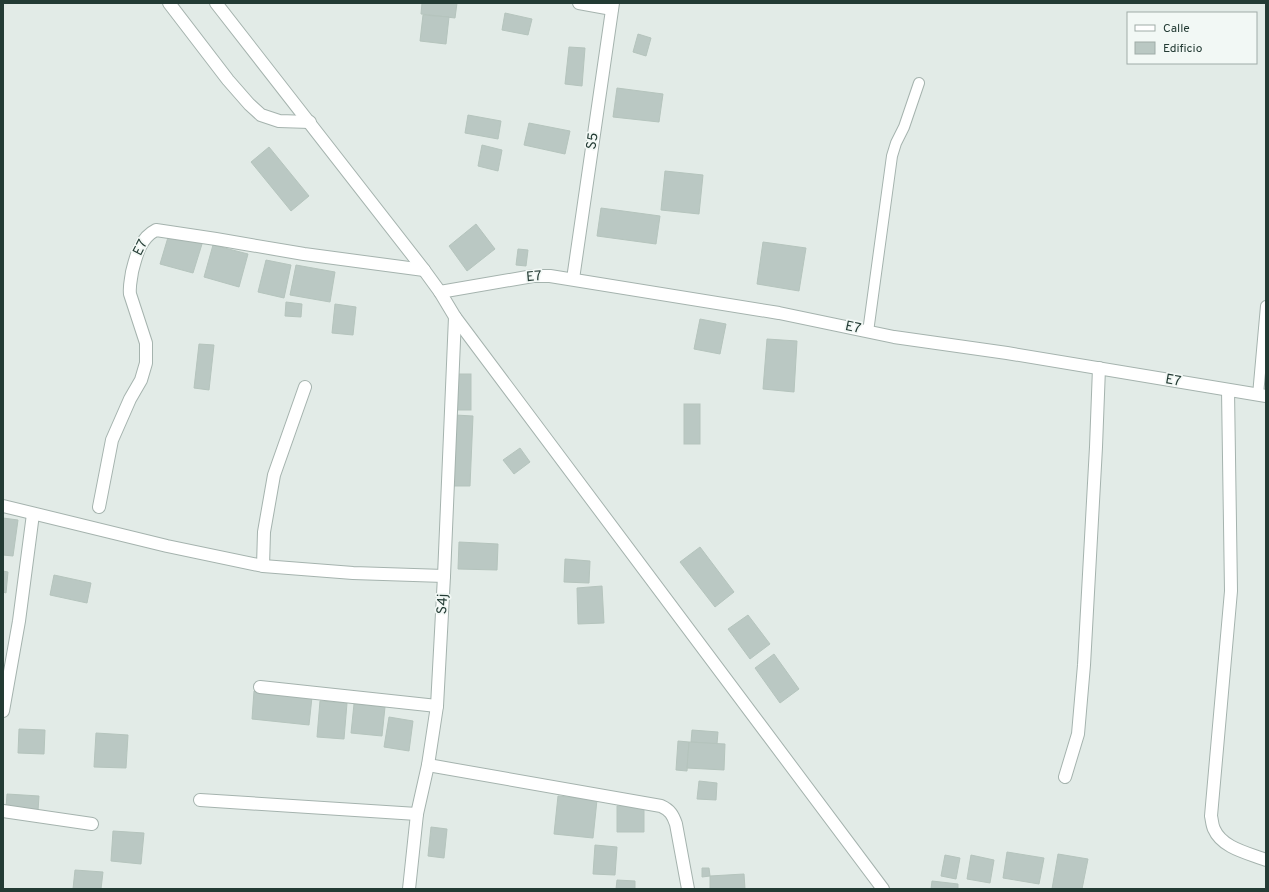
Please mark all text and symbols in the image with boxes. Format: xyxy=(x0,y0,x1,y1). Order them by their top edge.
legend xyxy=(1127,12,1257,64)
text: Calle xyxy=(1163,21,1190,37)
text: Edificio xyxy=(1163,41,1203,57)
street label: S5 xyxy=(583,131,603,151)
street label: E7 xyxy=(130,237,152,259)
street label: E7 xyxy=(525,268,543,286)
street label: E7 xyxy=(844,318,862,338)
street label: E7 xyxy=(1164,371,1182,391)
street label: S4j xyxy=(434,593,452,615)

